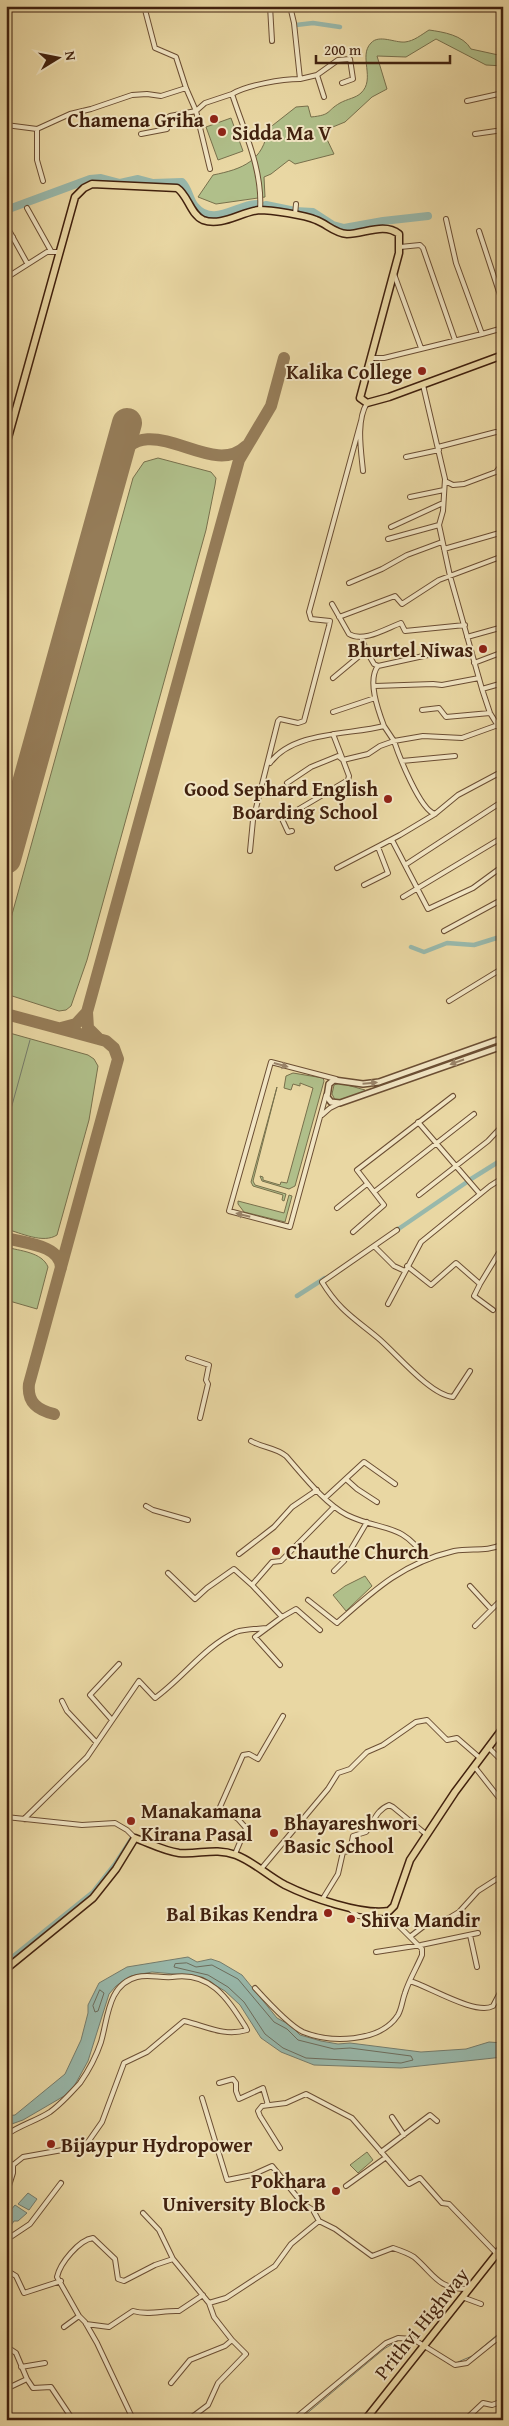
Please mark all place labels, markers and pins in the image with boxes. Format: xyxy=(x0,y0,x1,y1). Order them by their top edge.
place label: Chamena Griha xyxy=(68,105,205,134)
marker: Chamena Griha xyxy=(208,113,220,125)
place label: Sidda Ma V xyxy=(232,118,332,147)
marker: Sidda Ma V xyxy=(216,126,228,138)
place label: Kalika College xyxy=(286,357,412,386)
marker: Kalika College xyxy=(416,365,428,377)
place label: Bhurtel Niwas xyxy=(348,635,473,664)
marker: Bhurtel Niwas xyxy=(477,643,489,655)
place label: Good Sephard English Boarding School xyxy=(184,774,378,826)
marker: Good Sephard English Boarding School xyxy=(382,793,394,805)
place label: Chauthe Church xyxy=(286,1537,429,1566)
marker: Chauthe Church xyxy=(270,1545,282,1557)
place label: Manakamana Kirana Pasal xyxy=(141,1796,262,1848)
place label: Bhayareshwori Basic School xyxy=(284,1808,418,1860)
marker: Manakamana Kirana Pasal xyxy=(125,1815,137,1827)
marker: Bhayareshwori Basic School xyxy=(268,1827,280,1839)
place label: Bal Bikas Kendra xyxy=(167,1899,319,1928)
place label: Shiva Mandir xyxy=(361,1905,480,1934)
marker: Bal Bikas Kendra xyxy=(322,1907,334,1919)
marker: Shiva Mandir xyxy=(345,1913,357,1925)
place label: Bijaypur Hydropower xyxy=(61,2130,252,2159)
marker: Bijaypur Hydropower xyxy=(45,2138,57,2150)
place label: Pokhara University Block B xyxy=(162,2166,327,2218)
marker: Pokhara University Block B xyxy=(330,2185,342,2197)

